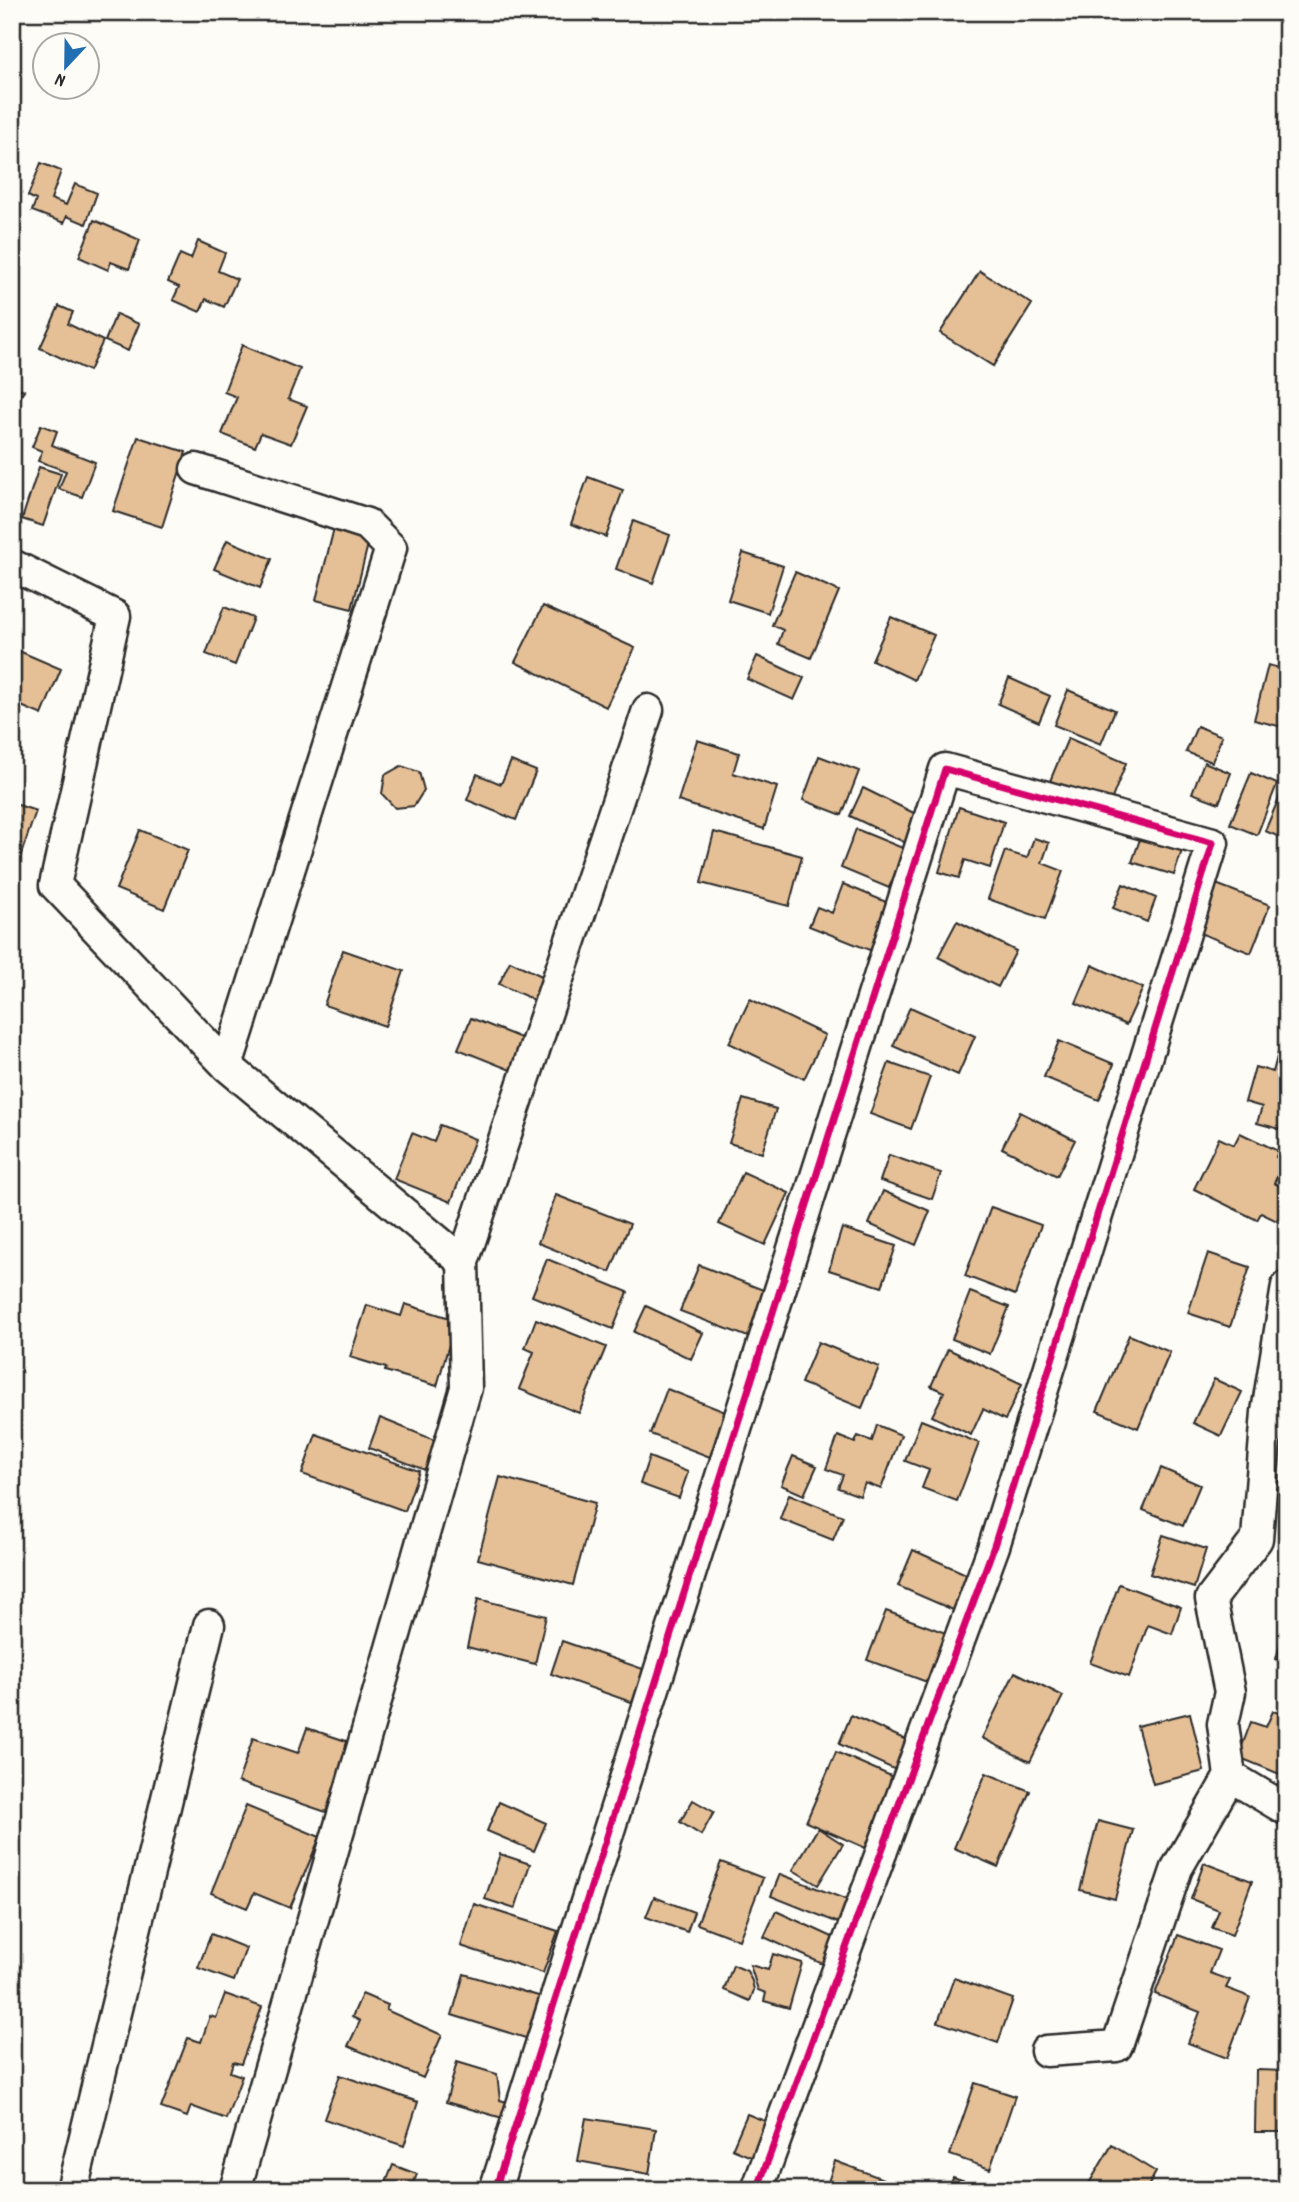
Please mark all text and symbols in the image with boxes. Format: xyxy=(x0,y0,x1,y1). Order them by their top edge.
north arrow xyxy=(32,32,102,102)
text: N xyxy=(52,64,70,93)

